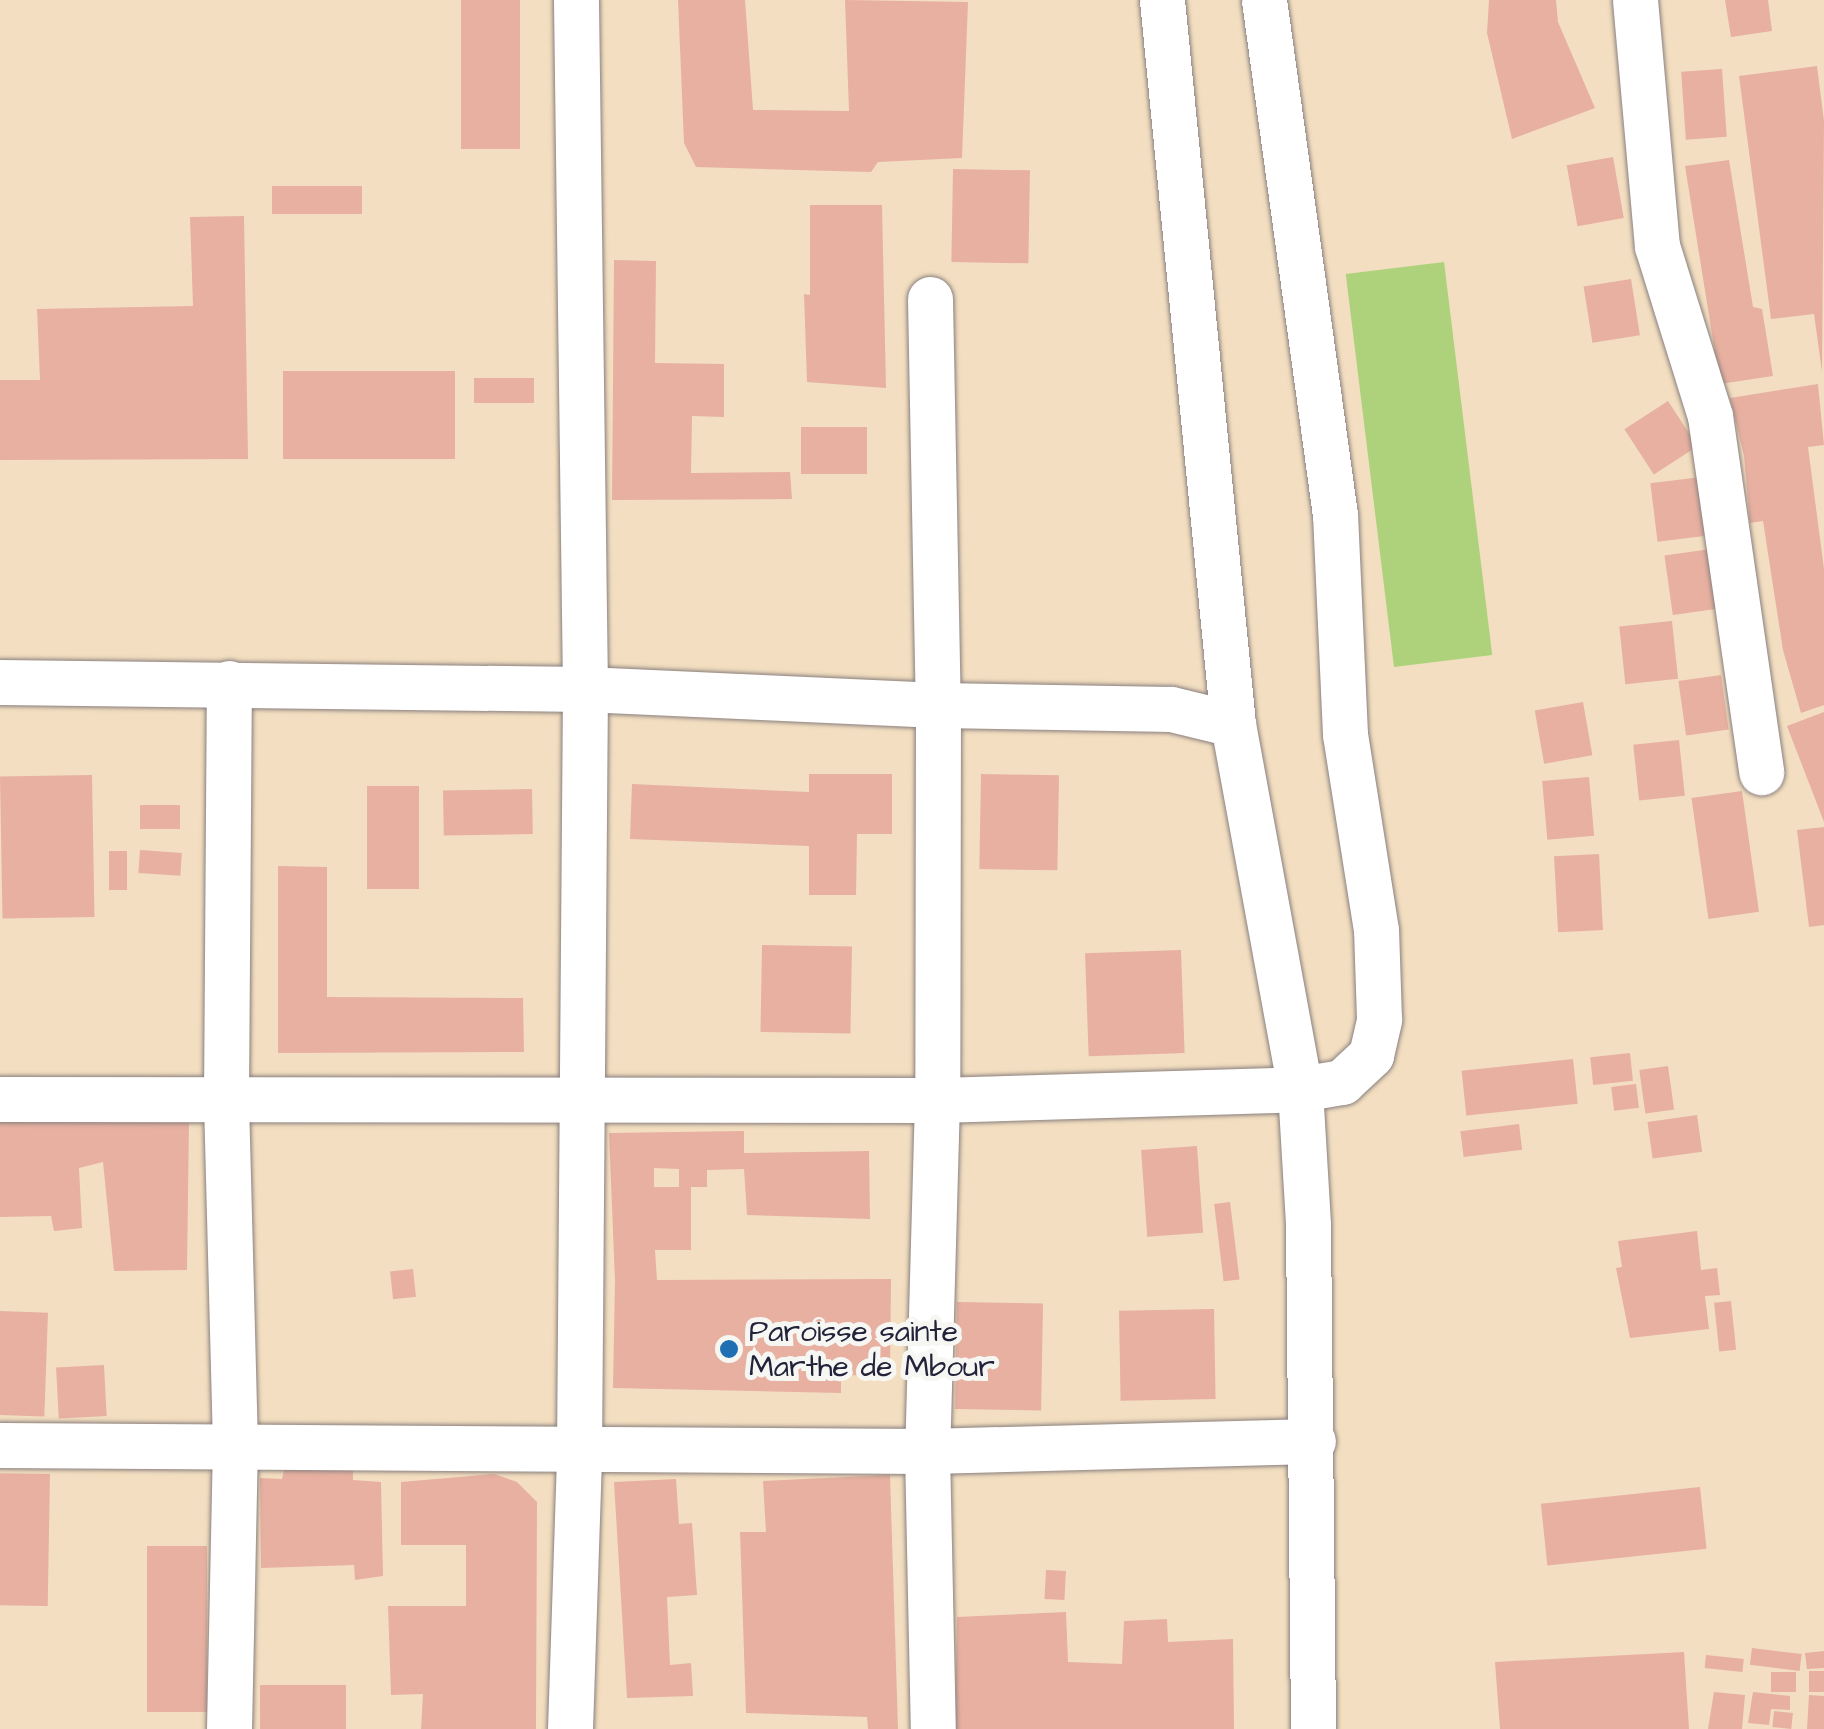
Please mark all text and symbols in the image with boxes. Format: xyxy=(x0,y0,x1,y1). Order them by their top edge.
place label: Paroisse sainte Marthe de Mbour xyxy=(749,1314,995,1384)
marker: Paroisse sainte Marthe de Mbour xyxy=(718,1338,740,1360)

